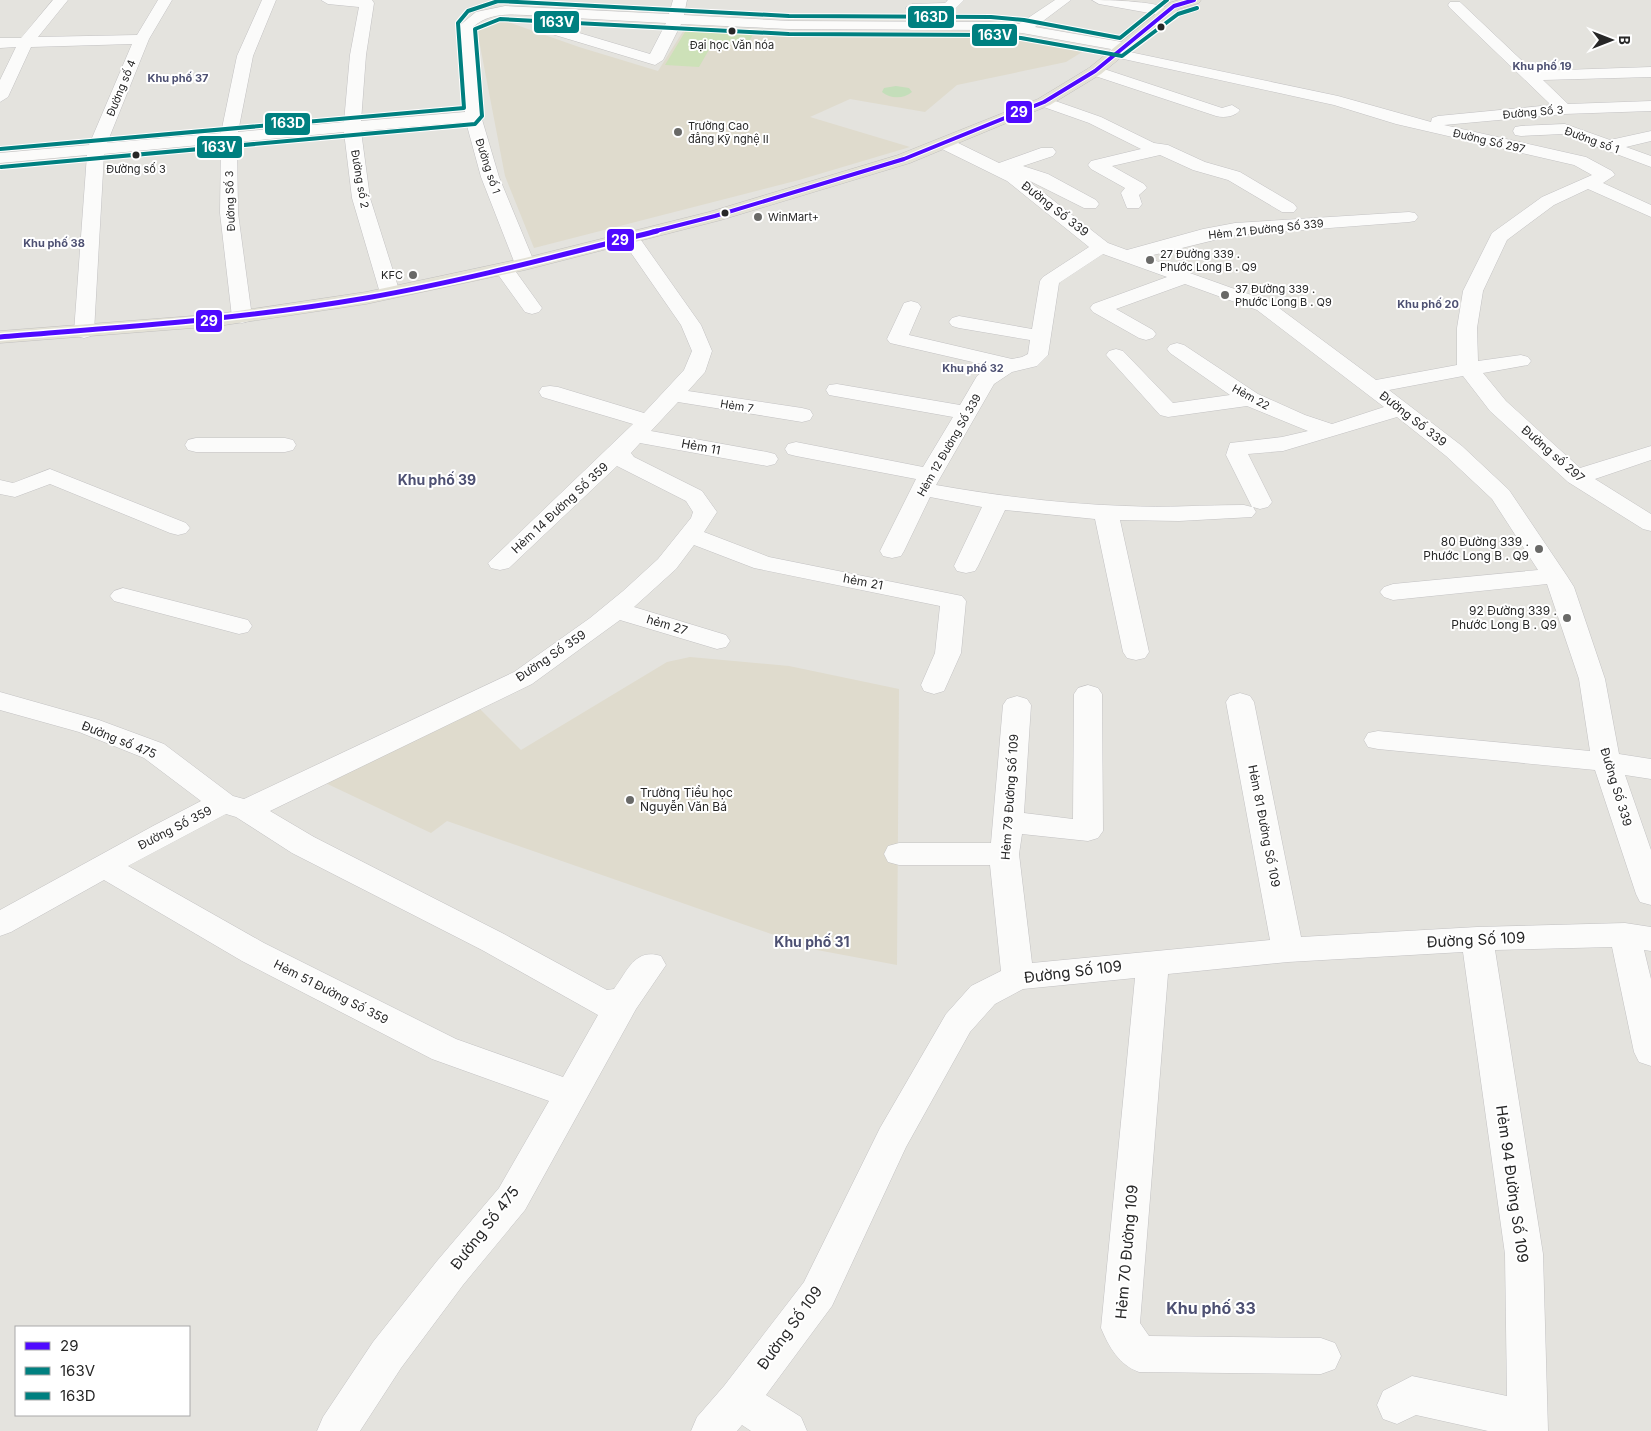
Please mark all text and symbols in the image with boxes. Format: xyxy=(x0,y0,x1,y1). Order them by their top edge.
line badge: 163D xyxy=(907,5,955,29)
text: 163D xyxy=(914,8,948,25)
line badge: 163V xyxy=(533,10,580,34)
text: 163V xyxy=(540,13,575,30)
north arrow xyxy=(1586,15,1636,65)
unlabelled marker xyxy=(1156,22,1166,32)
line badge: 163V xyxy=(971,23,1018,47)
marker: Đại học Văn hóa xyxy=(727,26,737,36)
text: 163V xyxy=(978,26,1013,43)
text: B xyxy=(1616,35,1633,45)
place label: Đại học Văn hóa xyxy=(690,38,774,52)
street label: Đường số 4 xyxy=(103,58,139,118)
district label: Khu phố 19 xyxy=(1512,59,1572,73)
district label: Khu phố 37 xyxy=(148,71,208,85)
line badge: 29 xyxy=(1005,100,1033,124)
street label: Đường Số 3 xyxy=(1502,102,1564,122)
text: 29 xyxy=(1010,103,1028,120)
line badge: 163D xyxy=(264,112,311,136)
text: 163D xyxy=(271,114,305,131)
place label: Trường Cao đẳng Kỹ nghệ II xyxy=(688,119,769,146)
street label: Đường số 1 xyxy=(1563,124,1621,156)
marker: Trường Cao đẳng Kỹ nghệ II xyxy=(672,126,684,138)
street label: Đường Số 297 xyxy=(1452,126,1526,156)
line badge: 163V xyxy=(196,135,243,159)
street label: Đường số 1 xyxy=(472,137,504,195)
text: 163V xyxy=(202,138,237,155)
street label: Đường số 2 xyxy=(348,148,372,210)
marker: Đường số 3 xyxy=(131,150,141,160)
place label: Đường số 3 xyxy=(106,162,166,176)
street label: Đường Số 3 xyxy=(222,170,238,232)
street label: Đường Số 339 xyxy=(1019,178,1092,240)
unlabelled marker xyxy=(720,208,730,218)
place label: WinMart+ xyxy=(768,210,819,224)
marker: WinMart+ xyxy=(752,211,764,223)
street label: Hẻm 21 Đường Số 339 xyxy=(1208,216,1325,242)
line badge: 29 xyxy=(606,228,635,252)
text: 29 xyxy=(611,231,629,248)
district label: Khu phố 38 xyxy=(23,236,85,250)
place label: 27 Đường 339 . Phước Long B . Q9 xyxy=(1160,247,1257,274)
marker: 27 Đường 339 . Phước Long B . Q9 xyxy=(1144,254,1156,266)
place label: KFC xyxy=(381,268,403,282)
marker: KFC xyxy=(407,269,419,281)
place label: 37 Đường 339 . Phước Long B . Q9 xyxy=(1235,282,1332,309)
marker: 37 Đường 339 . Phước Long B . Q9 xyxy=(1219,289,1231,301)
district label: Khu phố 20 xyxy=(1397,297,1459,311)
line badge: 29 xyxy=(195,309,223,333)
text: 29 xyxy=(200,312,218,329)
district label: Khu phố 32 xyxy=(942,361,1004,375)
street label: Hẻm 22 xyxy=(1230,381,1272,413)
street label: Đường Số 339 xyxy=(1377,388,1450,450)
street label: Hẻm 12 Đường Số 339 xyxy=(914,391,984,499)
street label: Hẻm 7 xyxy=(719,396,755,416)
street label: Đường số 297 xyxy=(1519,422,1588,485)
street label: Hẻm 11 xyxy=(680,435,722,458)
street label: Hẻm 14 Đường Số 359 xyxy=(508,459,611,556)
district label: Khu phố 39 xyxy=(398,471,476,488)
place label: 80 Đường 339 . Phước Long B . Q9 xyxy=(1423,534,1529,563)
marker: 80 Đường 339 . Phước Long B . Q9 xyxy=(1533,543,1545,555)
street label: hẻm 21 xyxy=(842,570,884,593)
place label: 92 Đường 339 . Phước Long B . Q9 xyxy=(1451,603,1557,632)
street label: hẻm 27 xyxy=(645,611,690,638)
marker: 92 Đường 339 . Phước Long B . Q9 xyxy=(1561,612,1573,624)
street label: Đường Số 359 xyxy=(513,627,589,684)
street label: Đường số 475 xyxy=(80,718,159,761)
street label: Hẻm 79 Đường Số 109 xyxy=(998,734,1021,860)
street label: Đường Số 339 xyxy=(1597,746,1636,828)
street label: Hẻm 81 Đường Số 109 xyxy=(1245,763,1284,888)
place label: Trường Tiểu học Nguyễn Văn Bá xyxy=(640,785,733,814)
marker: Trường Tiểu học Nguyễn Văn Bá xyxy=(624,794,636,806)
street label: Đường Số 359 xyxy=(135,802,214,853)
street label: Đường Số 109 xyxy=(1426,927,1526,952)
district label: Khu phố 31 xyxy=(774,933,850,950)
street label: Hẻm 51 Đường Số 359 xyxy=(271,956,391,1027)
street label: Đường Số 109 xyxy=(1023,956,1123,987)
street label: Hẻm 94 Đường Số 109 xyxy=(1492,1104,1533,1264)
street label: Đường Số 475 xyxy=(446,1182,523,1273)
street label: Hẻm 70 Đường 109 xyxy=(1111,1184,1142,1320)
street label: Đường Số 109 xyxy=(753,1282,826,1373)
district label: Khu phố 33 xyxy=(1166,1298,1256,1318)
legend xyxy=(15,1326,190,1416)
text: 29 xyxy=(60,1336,78,1355)
text: 163V xyxy=(60,1361,95,1380)
text: 163D xyxy=(60,1386,96,1405)

